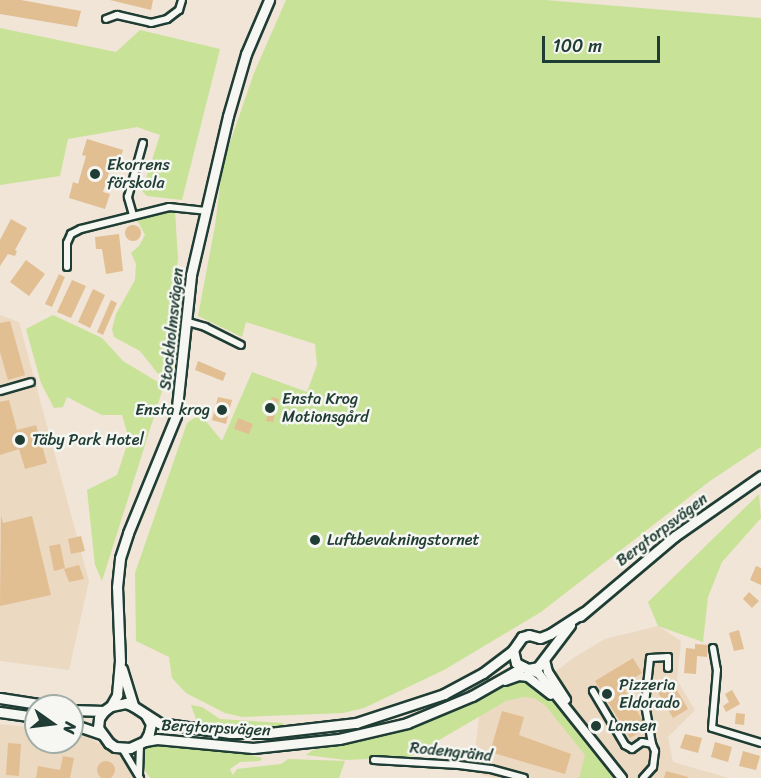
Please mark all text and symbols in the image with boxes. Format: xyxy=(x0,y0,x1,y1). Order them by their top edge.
scale bar xyxy=(545,24,664,62)
text: 100 m xyxy=(553,30,602,62)
place label: Ekorrens förskola xyxy=(107,155,170,193)
marker: Ekorrens förskola xyxy=(88,167,102,181)
street label: Stockholmsvägen xyxy=(156,267,188,391)
place label: Ensta Krog Motionsgård xyxy=(282,389,369,427)
place label: Ensta krog xyxy=(135,400,210,420)
marker: Ensta Krog Motionsgård xyxy=(263,401,277,415)
marker: Ensta krog xyxy=(215,403,229,417)
place label: Täby Park Hotel xyxy=(32,430,145,450)
marker: Täby Park Hotel xyxy=(13,433,27,447)
street label: Bergtorpsvägen xyxy=(612,489,712,571)
place label: Luftbevakningstornet xyxy=(327,530,480,550)
marker: Luftbevakningstornet xyxy=(308,533,322,547)
place label: Pizzeria Eldorado xyxy=(619,675,680,713)
marker: Pizzeria Eldorado xyxy=(600,687,614,701)
north arrow xyxy=(24,694,84,754)
street label: Bergtorpsvägen xyxy=(161,716,271,740)
place label: Lansen xyxy=(608,716,656,736)
text: N xyxy=(55,719,85,737)
marker: Lansen xyxy=(589,719,603,733)
street label: Rodengränd xyxy=(409,738,493,766)

